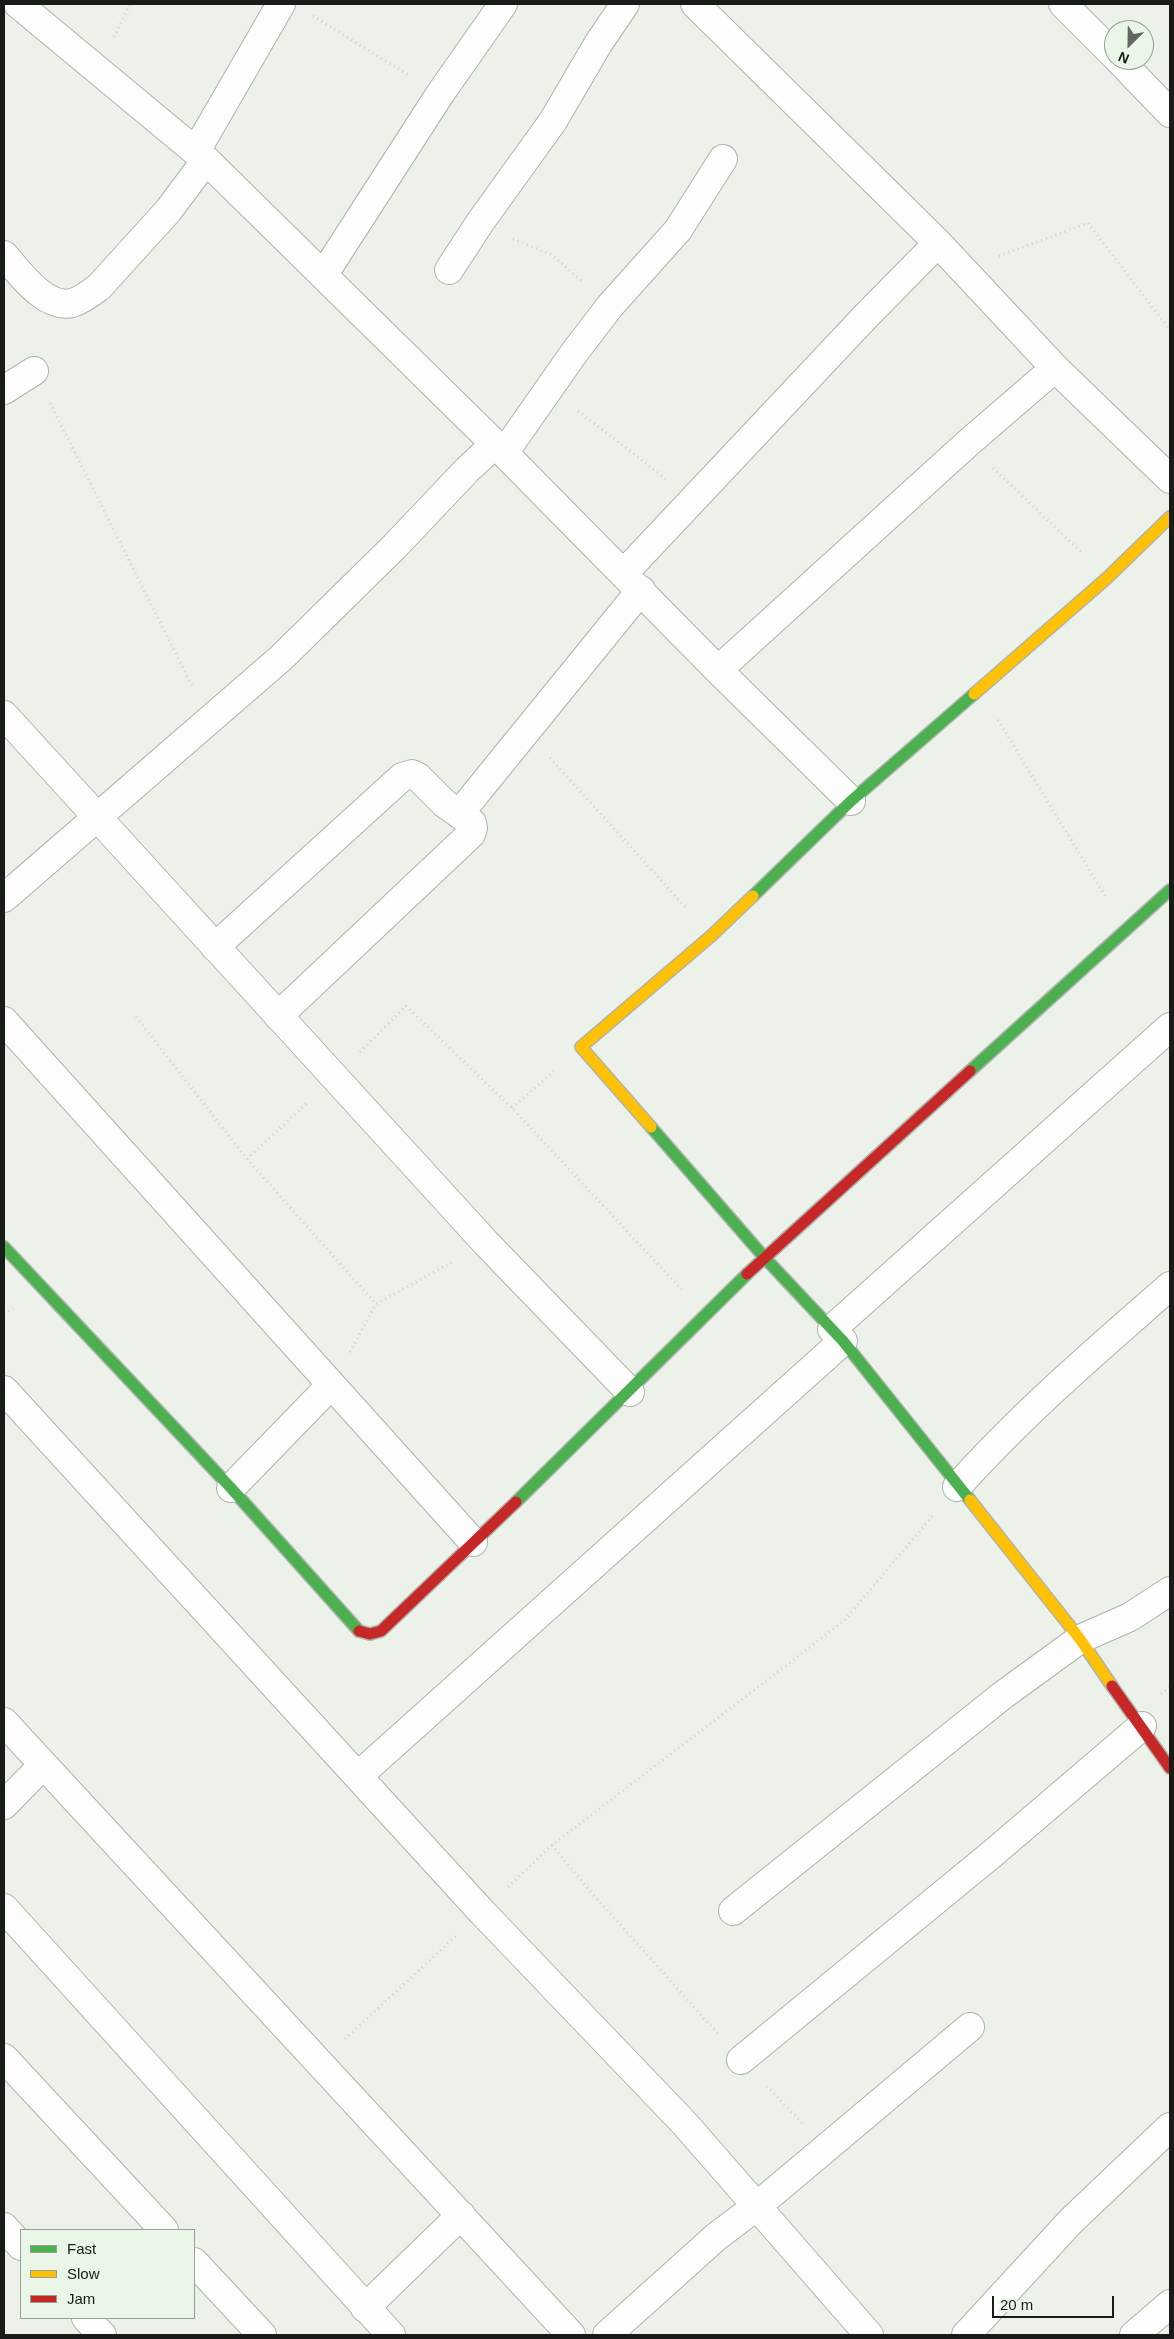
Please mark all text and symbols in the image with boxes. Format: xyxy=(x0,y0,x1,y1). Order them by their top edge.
north arrow xyxy=(1104,20,1154,70)
text: N xyxy=(1116,49,1131,67)
legend xyxy=(20,2229,195,2319)
text: Fast xyxy=(67,2240,96,2257)
text: Slow xyxy=(67,2265,100,2282)
scale bar xyxy=(994,2286,1116,2318)
text: Jam xyxy=(67,2290,95,2307)
text: 20 m xyxy=(1000,2296,1033,2313)

